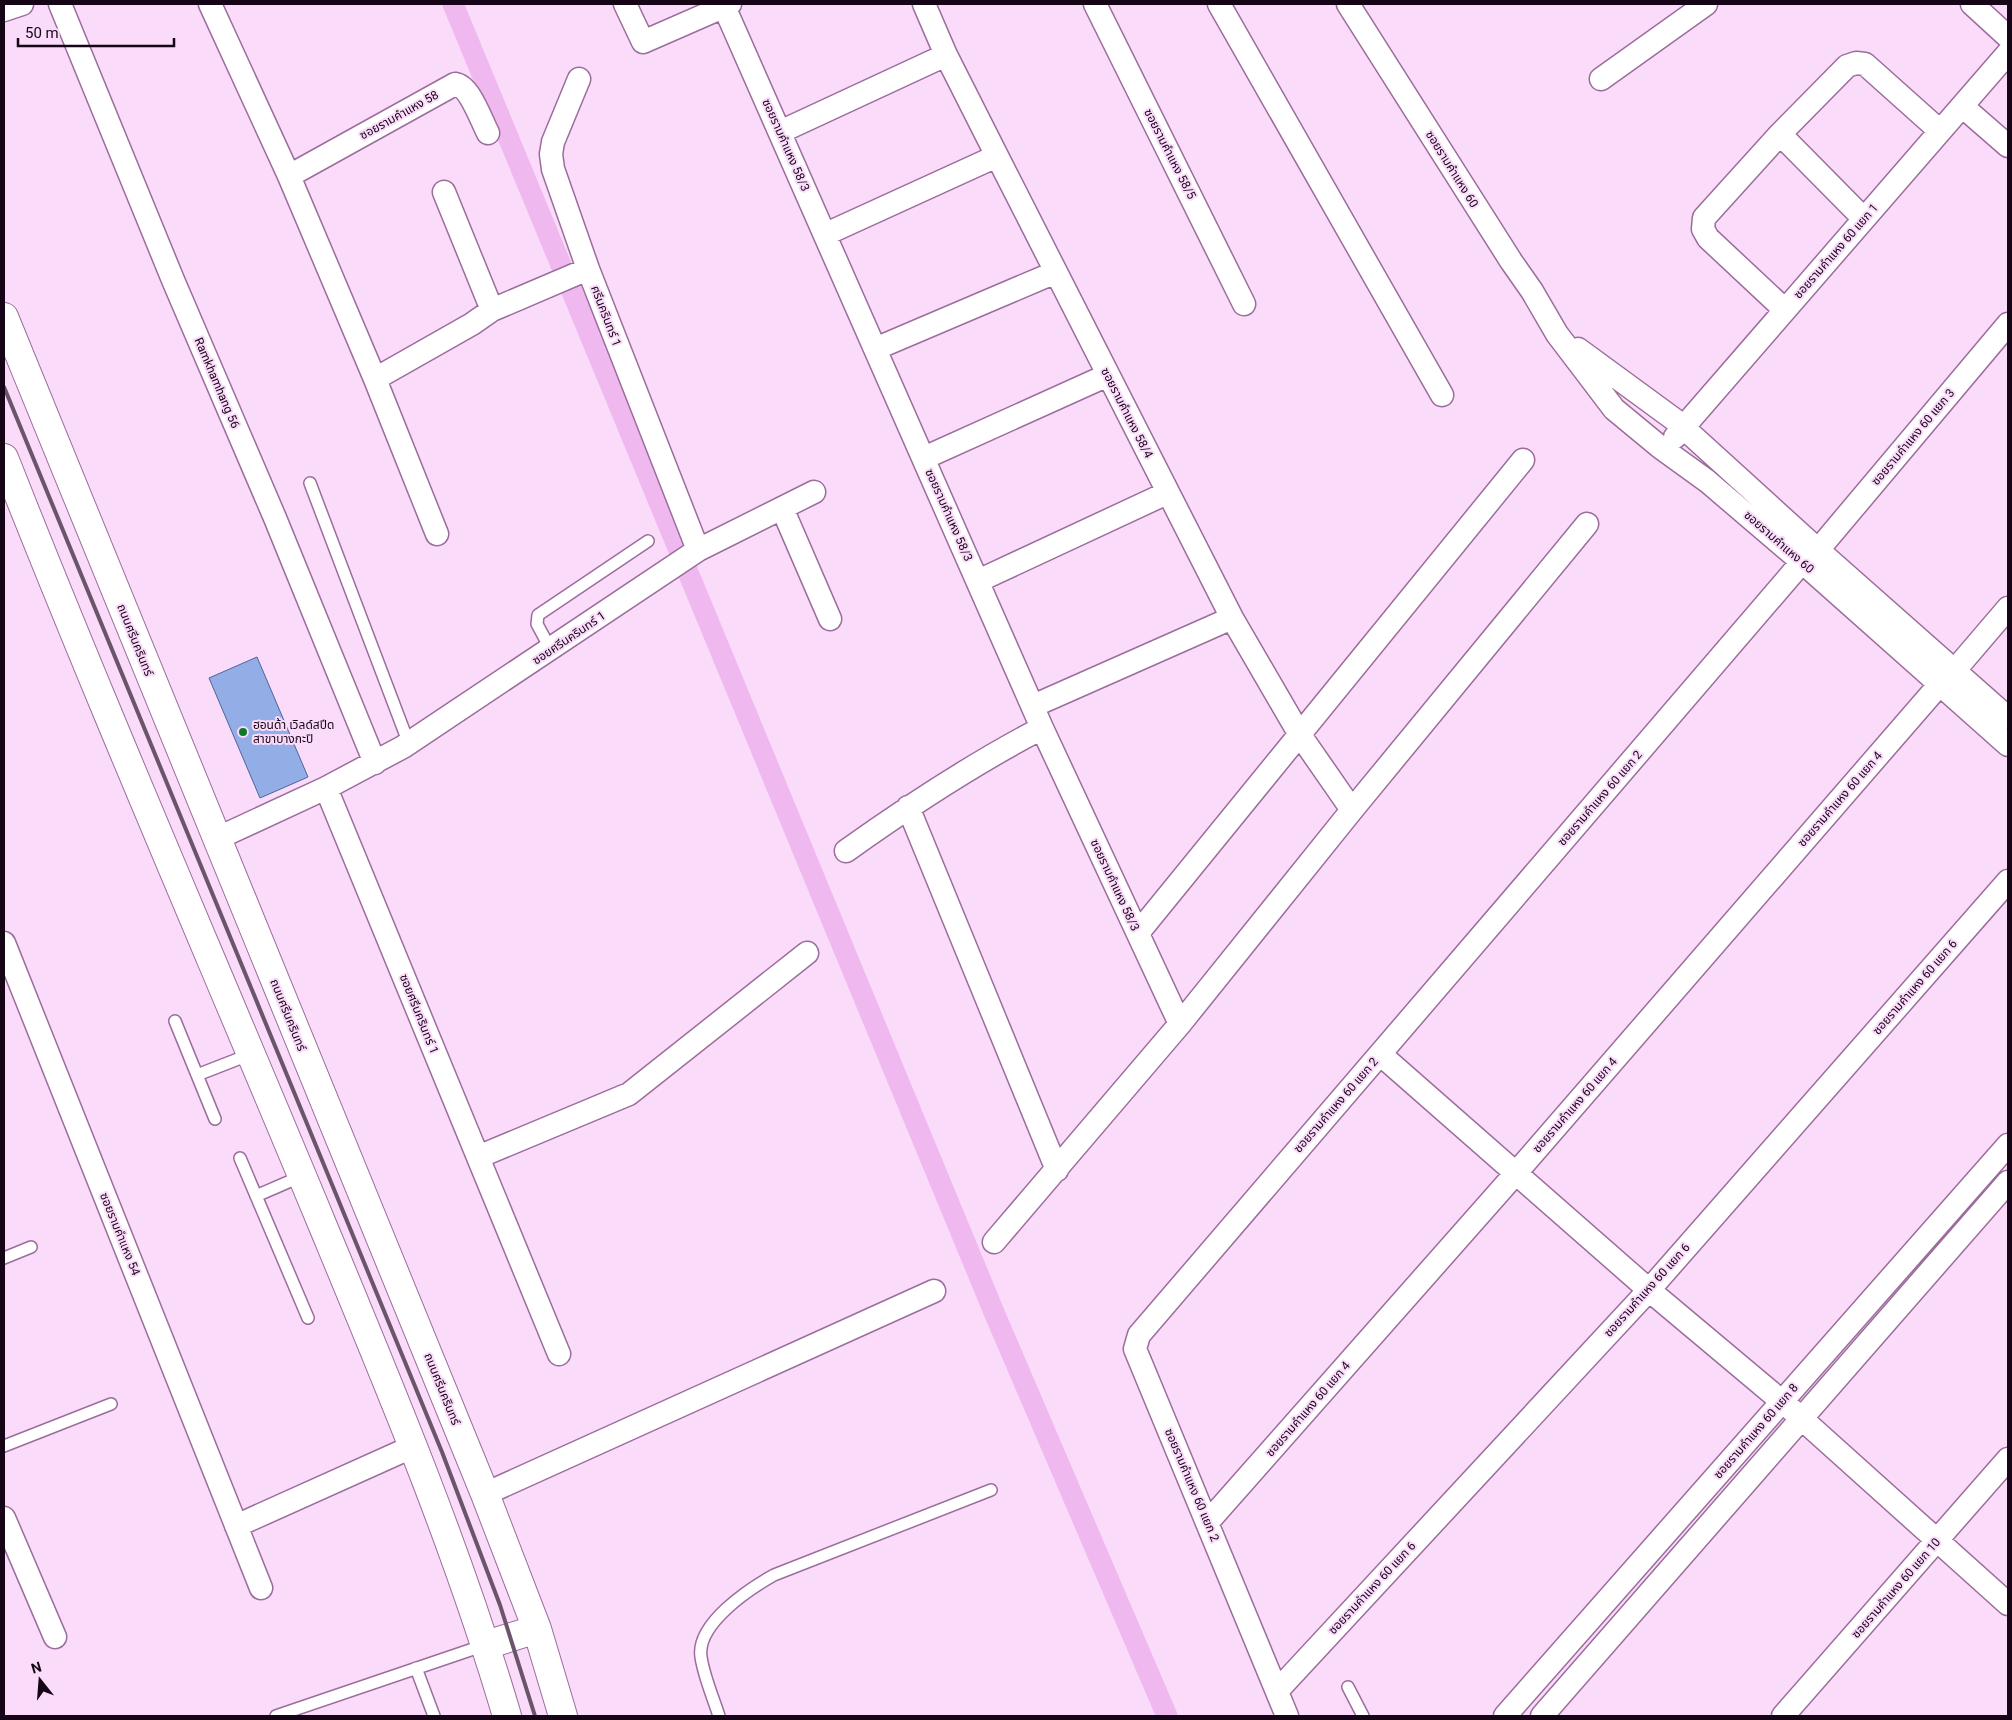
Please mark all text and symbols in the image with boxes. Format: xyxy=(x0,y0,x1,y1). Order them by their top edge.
scale bar xyxy=(18,15,174,47)
text: 50 m xyxy=(25,24,59,42)
street label: ซอยรามคำแหง 58 xyxy=(357,87,441,142)
street label: ซอยรามคำแหง 58/3 xyxy=(759,97,813,193)
street label: ซอยรามคำแหง 58/5 xyxy=(1141,106,1199,202)
street label: ซอยรามคำแหง 60 xyxy=(1423,128,1481,210)
street label: ซอยรามคำแหง 60 แยก 1 xyxy=(1791,201,1881,301)
street label: ศรีนครินทร์ 1 xyxy=(588,284,624,348)
street label: Ramkhamhang 56 xyxy=(192,336,243,431)
street label: ซอยรามคำแหง 58/4 xyxy=(1098,365,1156,461)
street label: ซอยรามคำแหง 60 แยก 3 xyxy=(1869,386,1957,488)
street label: ซอยรามคำแหง 58/3 xyxy=(922,467,976,563)
street label: ซอยรามคำแหง 60 xyxy=(1741,508,1817,576)
street label: ถนนศรีนครินทร์ xyxy=(114,602,156,679)
street label: ซอยศรีนครินทร์ 1 xyxy=(530,608,608,668)
place label: ฮอนด้า เวิลด์สปีด สาขาบางกะปิ xyxy=(253,718,334,746)
marker: ฮอนด้า เวิลด์สปีด สาขาบางกะปิ xyxy=(237,726,249,738)
street label: ซอยรามคำแหง 60 แยก 2 xyxy=(1555,747,1645,848)
street label: ซอยรามคำแหง 60 แยก 4 xyxy=(1795,748,1885,849)
street label: ซอยรามคำแหง 58/3 xyxy=(1088,837,1142,933)
street label: ซอยรามคำแหง 60 แยก 6 xyxy=(1870,936,1960,1037)
street label: ซอยศรีนครินทร์ 1 xyxy=(397,972,441,1056)
street label: ถนนศรีนครินทร์ xyxy=(267,977,309,1054)
street label: ซอยรามคำแหง 60 แยก 2 xyxy=(1291,1054,1381,1155)
street label: ซอยรามคำแหง 60 แยก 4 xyxy=(1530,1054,1620,1155)
street label: ซอยรามคำแหง 54 xyxy=(97,1191,143,1278)
street label: ซอยรามคำแหง 60 แยก 6 xyxy=(1601,1240,1693,1340)
street label: ถนนศรีนครินทร์ xyxy=(421,1351,463,1428)
street label: ซอยรามคำแหง 60 แยก 4 xyxy=(1263,1358,1353,1459)
street label: ซอยรามคำแหง 60 แยก 8 xyxy=(1711,1380,1801,1481)
street label: ซอยรามคำแหง 60 แยก 2 xyxy=(1162,1426,1222,1544)
street label: ซอยรามคำแหง 60 แยก 10 xyxy=(1849,1535,1943,1641)
street label: ซอยรามคำแหง 60 แยก 6 xyxy=(1326,1539,1419,1637)
north arrow xyxy=(15,1655,65,1705)
text: N xyxy=(29,1658,43,1677)

